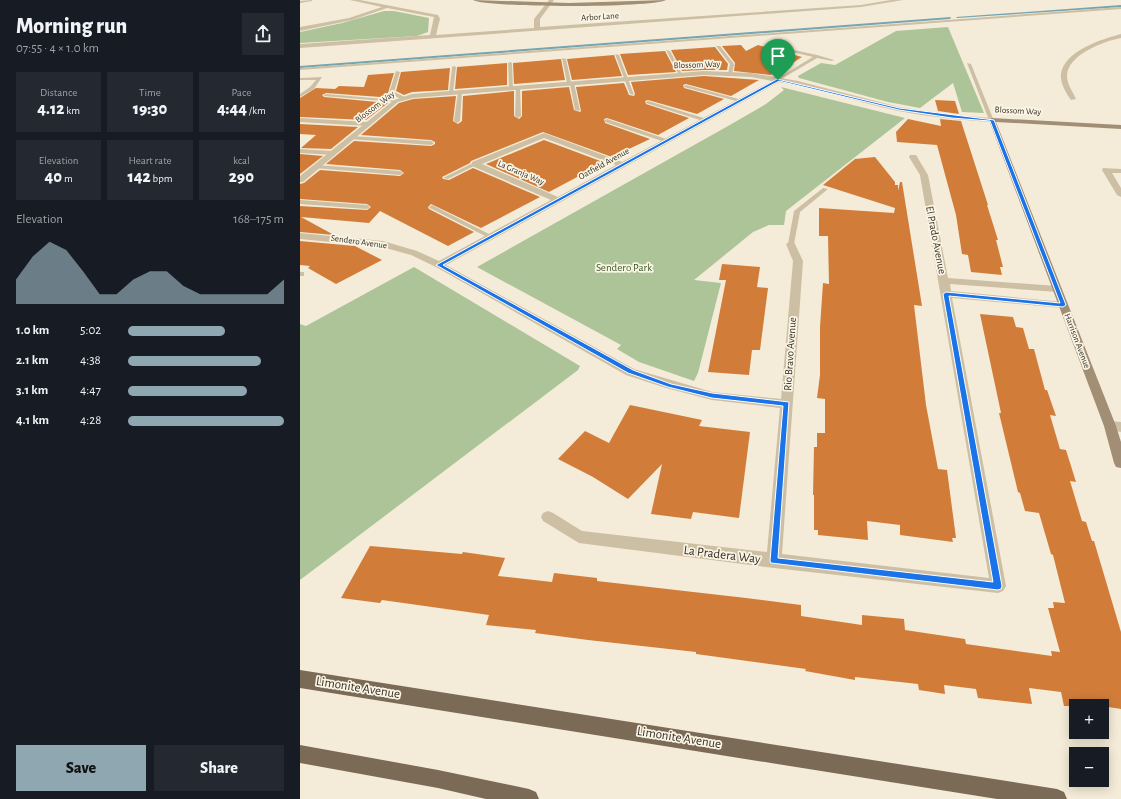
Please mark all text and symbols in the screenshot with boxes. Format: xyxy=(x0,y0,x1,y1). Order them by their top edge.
street label: Arbor Lane xyxy=(581,11,619,23)
button: share xyxy=(242,13,284,55)
text: Morning run xyxy=(16,15,127,37)
pin xyxy=(761,39,795,80)
text: 07:55 · 4 × 1.0 km xyxy=(16,42,99,55)
icon: arrive xyxy=(767,45,789,67)
street label: Blossom Way xyxy=(674,60,721,70)
text: Distance xyxy=(40,87,77,98)
text: Time xyxy=(139,87,161,98)
text: Pace xyxy=(231,87,251,98)
street label: Blossom Way xyxy=(354,89,396,125)
text: 4.12 xyxy=(37,100,64,117)
text: 19:30 xyxy=(133,100,167,117)
text: 4:44 xyxy=(217,100,247,117)
text: km xyxy=(64,105,80,116)
text: /km xyxy=(247,105,266,116)
street label: Blossom Way xyxy=(994,105,1042,117)
street label: Oatfield Avenue xyxy=(577,146,631,182)
text: Elevation xyxy=(39,155,79,166)
text: Heart rate xyxy=(128,155,172,166)
text: kcal xyxy=(233,155,250,166)
street label: La Granja Way xyxy=(496,159,546,187)
text: 40 xyxy=(45,168,62,185)
text: 142 xyxy=(128,168,151,185)
text: 290 xyxy=(229,168,254,185)
text: m xyxy=(62,173,73,184)
text: bpm xyxy=(151,173,172,184)
street label: El Prado Avenue xyxy=(924,205,948,275)
text: Elevation xyxy=(16,213,63,226)
text: 168–175 m xyxy=(233,213,284,226)
street label: Sendero Avenue xyxy=(330,234,388,250)
park label: Sendero Park xyxy=(596,262,652,273)
street label: Harrison Avenue xyxy=(1062,312,1092,370)
street label: Rio Bravo Avenue xyxy=(782,317,798,391)
text: 1.0 km xyxy=(16,324,49,337)
text: 5:02 xyxy=(80,324,101,337)
text: 2.1 km xyxy=(16,354,49,367)
text: 4:38 xyxy=(80,354,101,367)
text: 3.1 km xyxy=(16,384,48,397)
text: 4:47 xyxy=(80,384,101,397)
text: 4.1 km xyxy=(16,414,49,427)
text: 4:28 xyxy=(80,414,101,427)
street label: La Pradera Way xyxy=(683,544,762,566)
street label: Limonite Avenue xyxy=(315,675,401,701)
map controls xyxy=(1069,699,1109,787)
button: + xyxy=(1069,699,1109,739)
street label: Limonite Avenue xyxy=(636,725,722,751)
button: Save xyxy=(16,745,146,791)
button: Share xyxy=(154,745,284,791)
button: − xyxy=(1069,747,1109,787)

